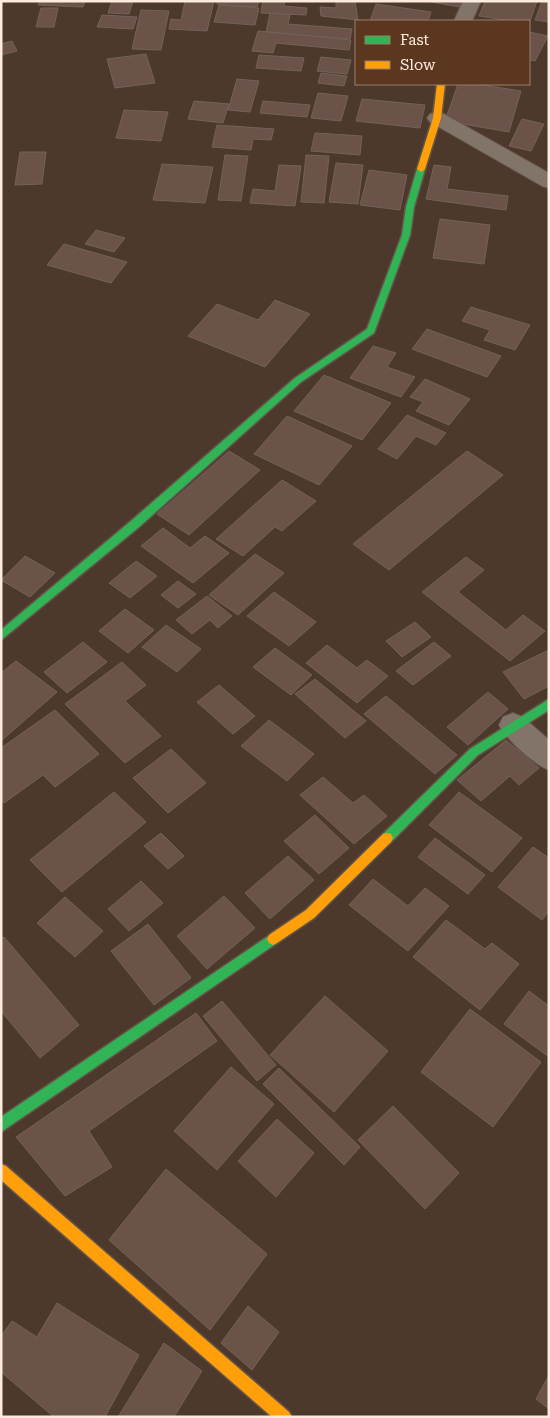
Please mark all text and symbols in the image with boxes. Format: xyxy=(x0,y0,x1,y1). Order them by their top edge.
legend xyxy=(355,20,530,85)
text: Fast xyxy=(400,31,430,49)
text: Slow xyxy=(400,56,436,74)

